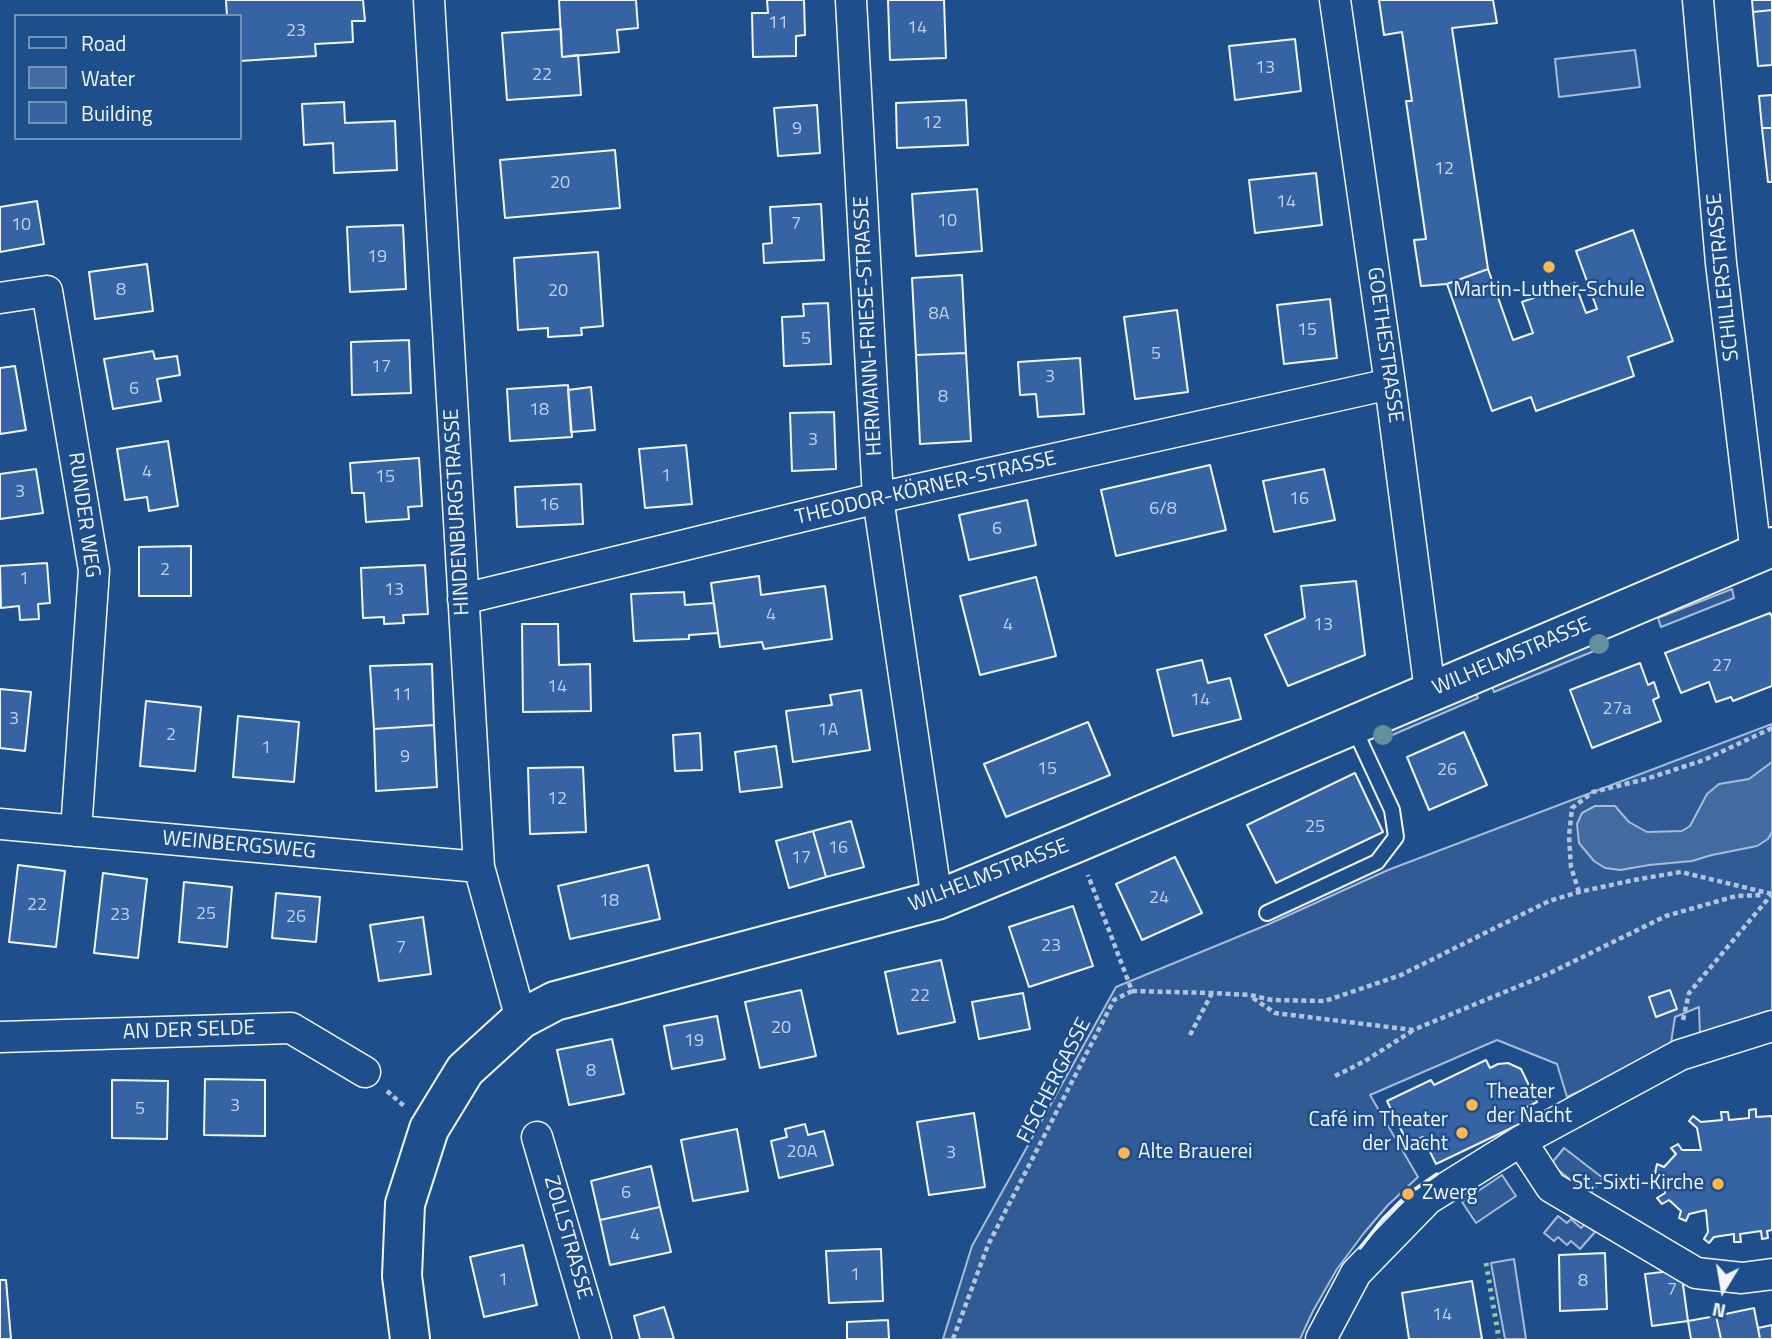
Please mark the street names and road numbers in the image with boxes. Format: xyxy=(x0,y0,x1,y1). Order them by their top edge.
street label: SCHILLERSTRASSE xyxy=(1703,192,1745,362)
street label: HERMANN-FRIESE-STRASSE xyxy=(850,195,888,457)
street label: GOETHESTRASSE xyxy=(1361,265,1407,425)
street label: HINDENBURGSTRASSE xyxy=(440,408,476,616)
street label: THEODOR-KÖRNER-STRASSE xyxy=(793,447,1059,531)
street label: RUNDER WEG xyxy=(62,451,104,579)
street label: WILHELMSTRASSE xyxy=(1429,612,1595,702)
street label: WEINBERGSWEG xyxy=(161,827,317,865)
street label: WILHELMSTRASSE xyxy=(905,834,1073,918)
street label: FISCHERGASSE xyxy=(1013,1014,1097,1148)
street label: AN DER SELDE xyxy=(122,1016,256,1046)
street label: ZOLLSTRASSE xyxy=(537,1173,597,1303)

